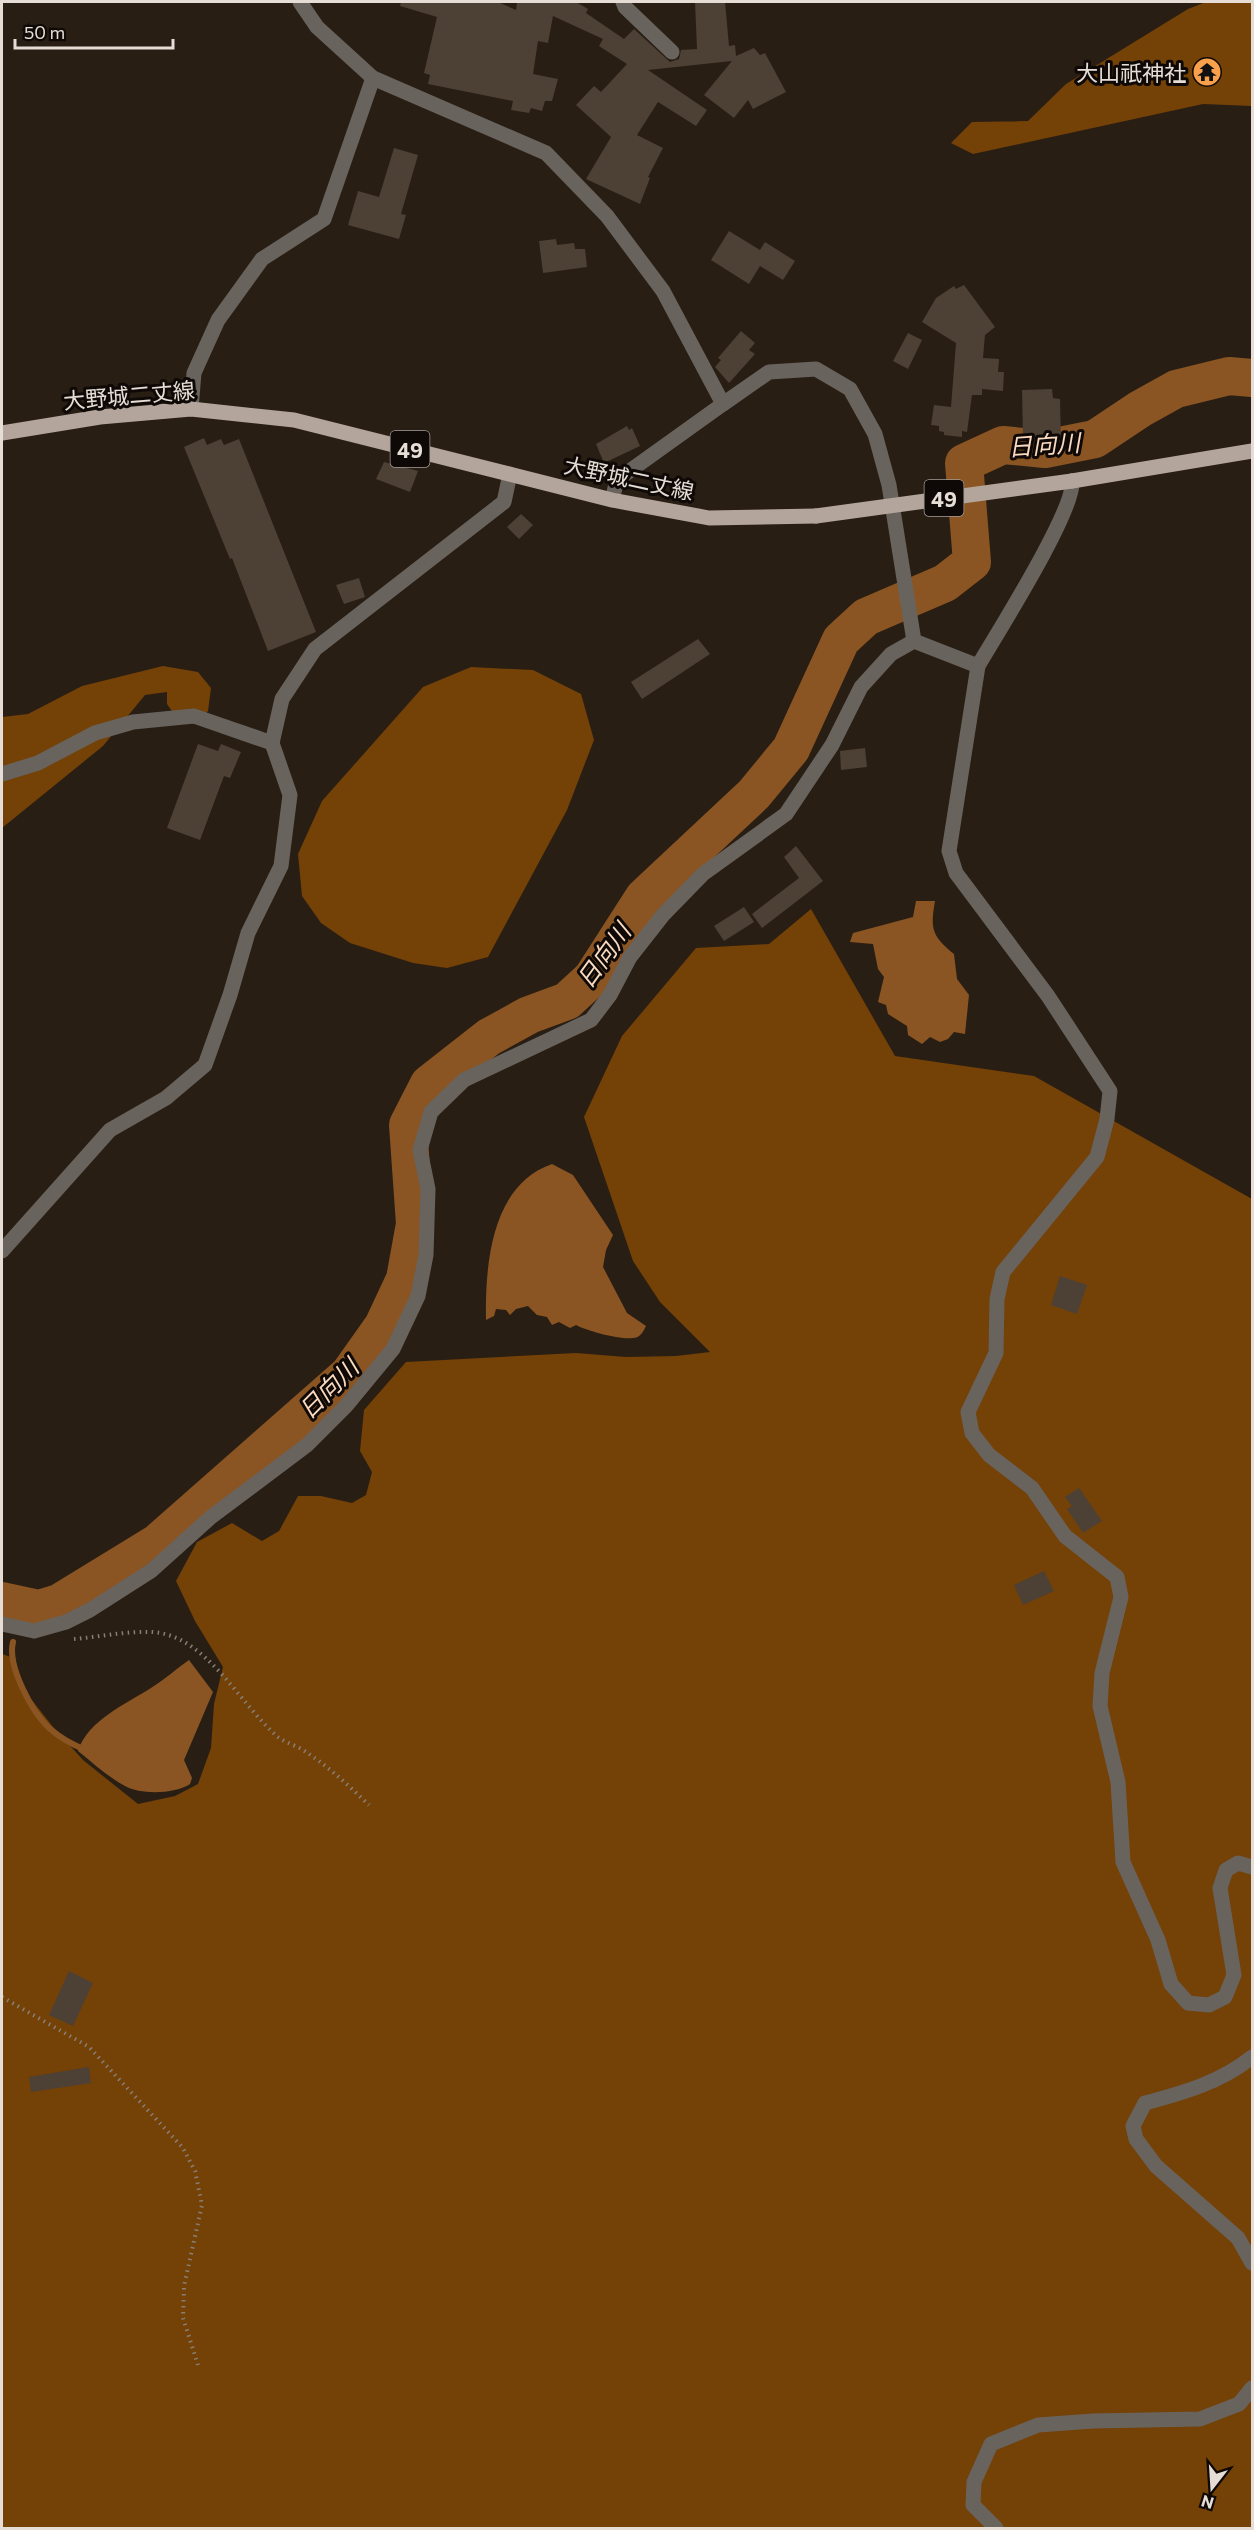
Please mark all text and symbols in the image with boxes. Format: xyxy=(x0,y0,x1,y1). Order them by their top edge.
scale bar xyxy=(15,12,172,50)
text: 50 m xyxy=(24,21,65,43)
temple icon: 大山祇神社 xyxy=(1191,56,1223,88)
place label: 大山祇神社 xyxy=(1076,59,1186,86)
street label: 大野城二丈線 xyxy=(62,376,196,414)
water label: 日向川 xyxy=(1007,427,1084,461)
road number: 49 xyxy=(390,431,430,467)
street label: 大野城二丈線 xyxy=(562,451,696,505)
road number: 49 xyxy=(924,480,964,516)
water label: 日向川 xyxy=(570,915,638,993)
water label: 日向川 xyxy=(292,1350,366,1424)
north arrow xyxy=(1182,2458,1242,2518)
text: N xyxy=(1199,2492,1216,2514)

